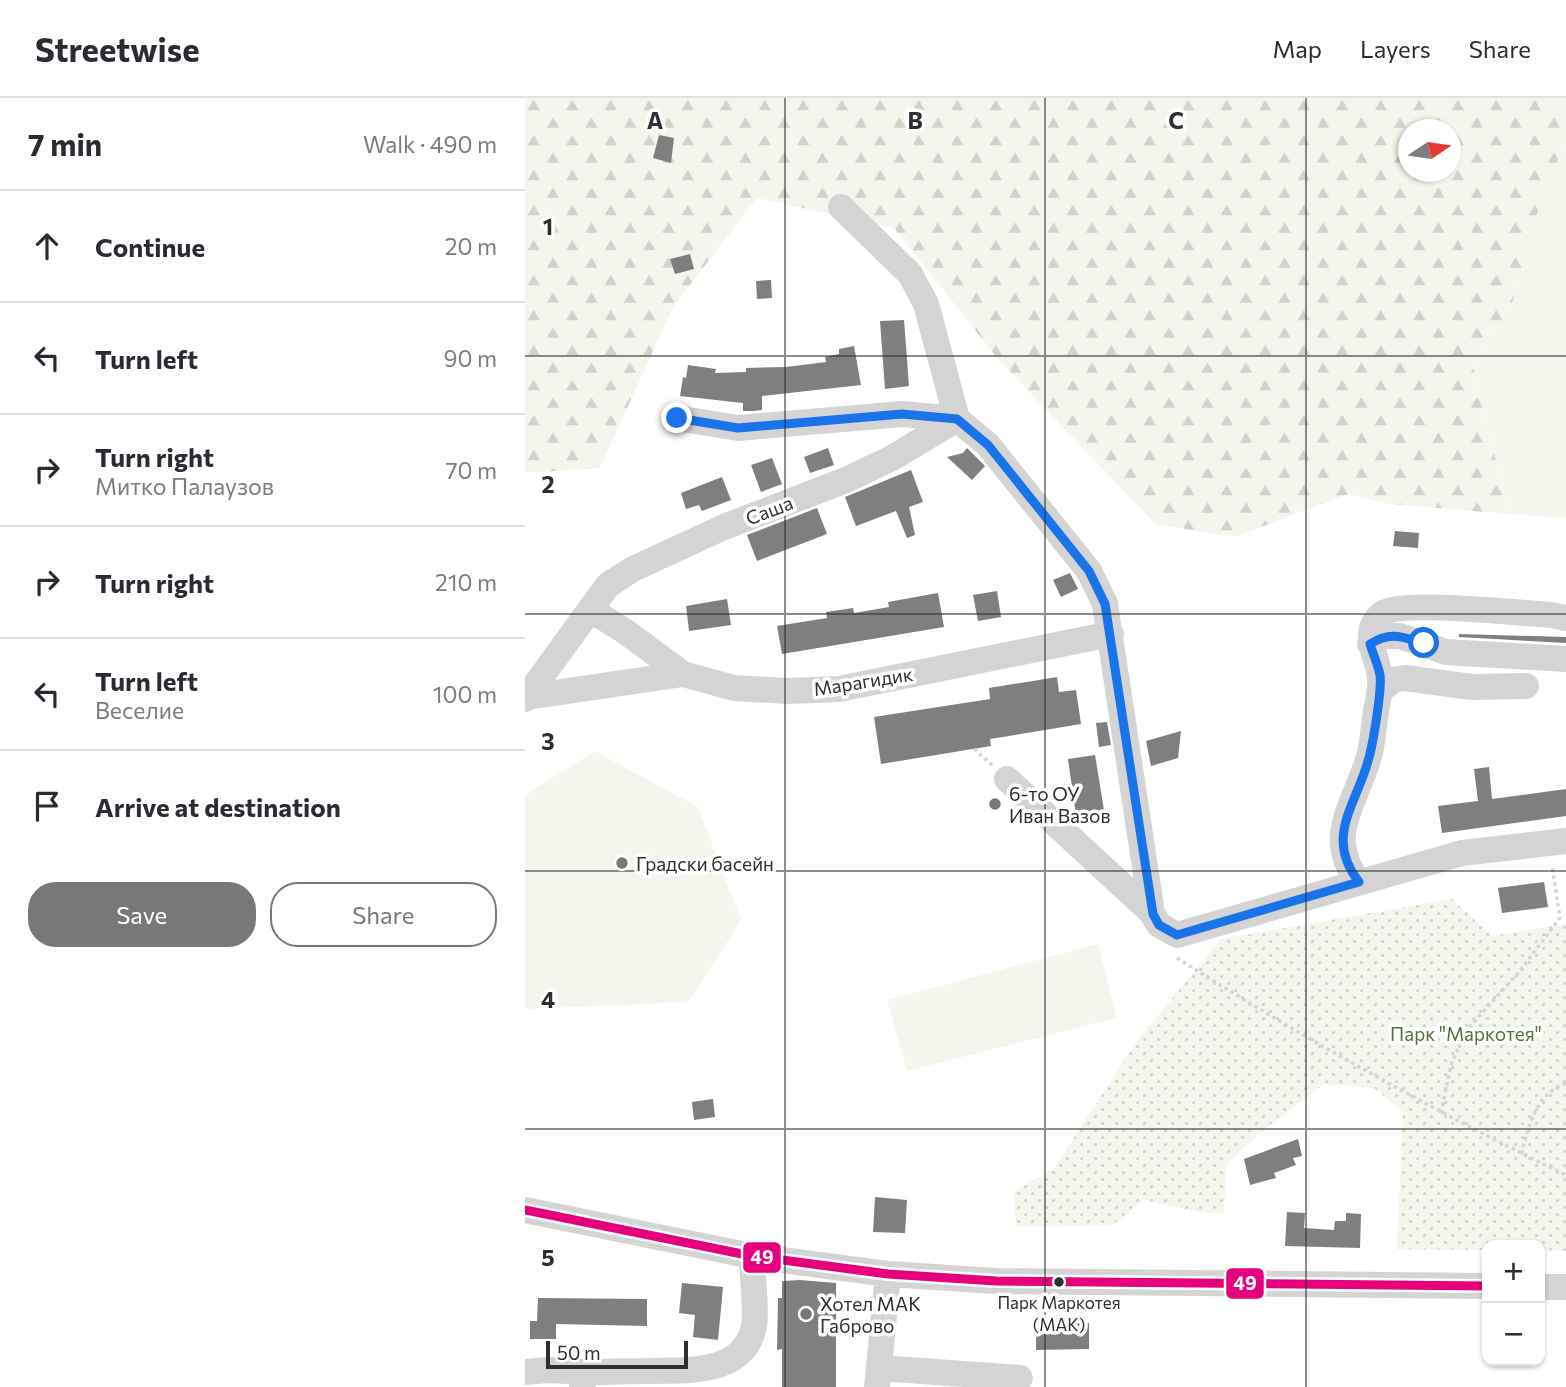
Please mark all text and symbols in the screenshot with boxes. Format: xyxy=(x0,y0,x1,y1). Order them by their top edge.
text: Streetwise xyxy=(35,28,200,69)
text: Map xyxy=(1273,34,1322,63)
text: Layers xyxy=(1360,34,1431,63)
text: Share xyxy=(1469,34,1531,63)
text: A xyxy=(647,106,664,134)
text: B xyxy=(907,106,923,134)
text: C xyxy=(1168,106,1184,134)
north arrow xyxy=(1398,119,1461,182)
text: 7 min xyxy=(28,125,102,162)
text: Walk · 490 m xyxy=(363,130,497,158)
text: 1 xyxy=(543,212,553,240)
icon: ahead xyxy=(28,227,66,265)
text: Continue xyxy=(95,231,205,262)
text: 20 m xyxy=(445,232,497,260)
icon: left xyxy=(28,339,66,377)
text: Turn left xyxy=(95,343,198,374)
text: 90 m xyxy=(444,344,497,372)
route end xyxy=(661,402,692,433)
text: Turn right xyxy=(95,441,214,472)
icon: right xyxy=(28,451,66,489)
text: 70 m xyxy=(445,456,497,484)
text: 2 xyxy=(541,470,555,498)
text: Митко Палаузов xyxy=(95,472,274,500)
street label: Саша xyxy=(742,491,796,529)
icon: right xyxy=(28,563,66,601)
text: Turn right xyxy=(95,567,214,598)
text: 210 m xyxy=(435,568,497,596)
route start xyxy=(1408,627,1439,658)
street label: Марагидик xyxy=(812,662,914,700)
text: Turn left xyxy=(95,665,198,696)
icon: left xyxy=(28,675,66,713)
text: 100 m xyxy=(433,680,497,708)
text: Веселие xyxy=(95,696,184,724)
text: 3 xyxy=(541,727,555,755)
place label: 6-то ОУ Иван Вазов xyxy=(1009,782,1110,827)
icon: arrive xyxy=(28,787,66,825)
text: Arrive at destination xyxy=(95,791,341,822)
marker: 6-то ОУ Иван Вазов xyxy=(987,796,1003,812)
place label: Градски басейн xyxy=(636,852,774,875)
marker: Градски басейн xyxy=(614,855,630,871)
button: Save xyxy=(28,882,256,947)
button: Share xyxy=(270,882,497,947)
text: 4 xyxy=(541,985,555,1013)
park label: Парк "Маркотея" xyxy=(1390,1022,1542,1045)
map controls xyxy=(1482,1240,1545,1366)
button: + xyxy=(1482,1240,1545,1303)
line badge: 49 xyxy=(742,1241,782,1274)
text: 5 xyxy=(541,1243,555,1271)
text: 49 xyxy=(750,1245,774,1268)
line badge: 49 xyxy=(1225,1267,1265,1300)
text: 49 xyxy=(1233,1271,1257,1294)
marker: Парк Маркотея (МАК) xyxy=(1052,1275,1066,1289)
place label: Хотел МАК Габрово xyxy=(820,1292,921,1337)
place label: Парк Маркотея (МАК) xyxy=(997,1292,1121,1335)
button: − xyxy=(1482,1303,1545,1366)
marker: Хотел МАК Габрово xyxy=(798,1306,814,1322)
scale bar xyxy=(546,1338,688,1370)
text: 50 m xyxy=(557,1341,601,1364)

